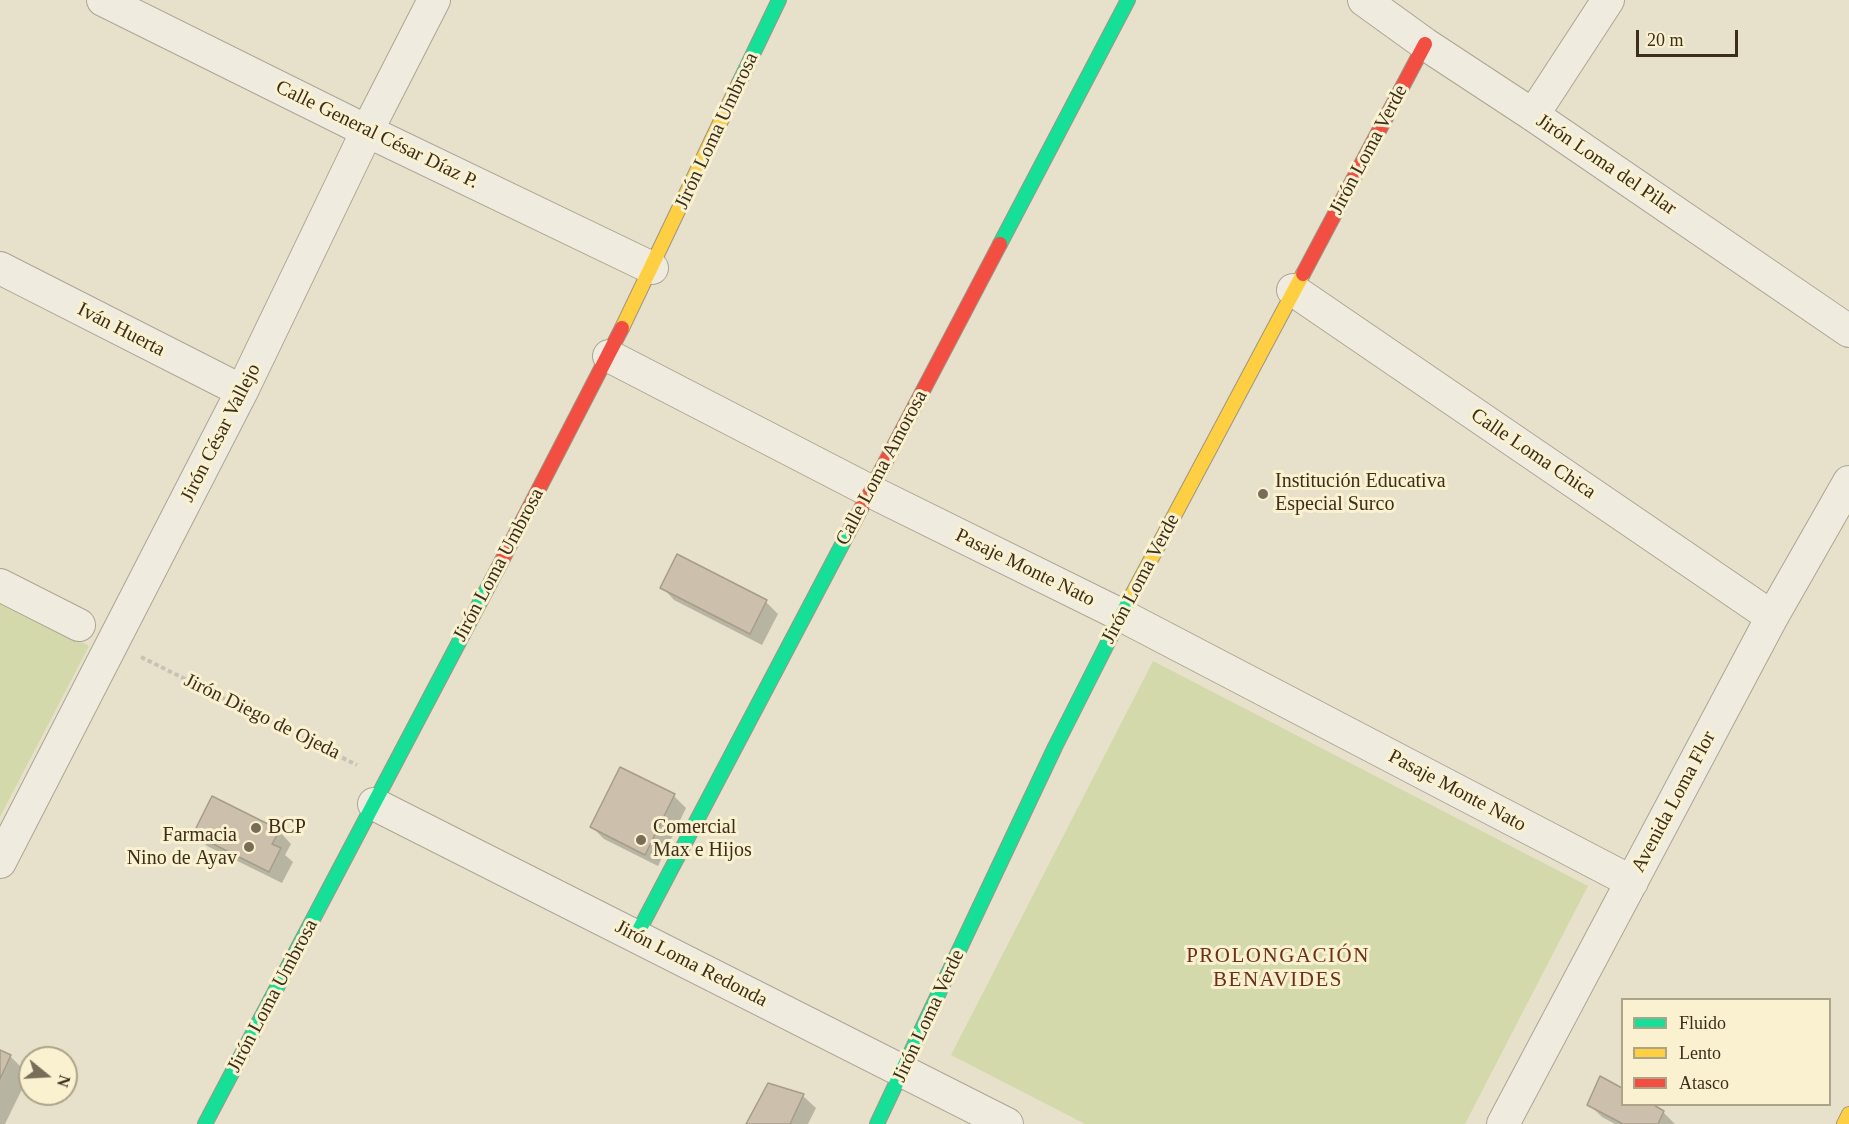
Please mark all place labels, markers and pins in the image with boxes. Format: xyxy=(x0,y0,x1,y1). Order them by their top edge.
place label: Institución Educativa Especial Surco xyxy=(1275,470,1446,517)
marker: Institución Educativa Especial Surco xyxy=(1256,487,1270,501)
place label: BCP xyxy=(268,816,306,840)
place label: Comercial Max e Hijos xyxy=(653,816,752,863)
marker: BCP xyxy=(249,821,263,835)
place label: Farmacia Nino de Ayav xyxy=(127,824,237,871)
marker: Comercial Max e Hijos xyxy=(634,833,648,847)
marker: Farmacia Nino de Ayav xyxy=(242,840,256,854)

